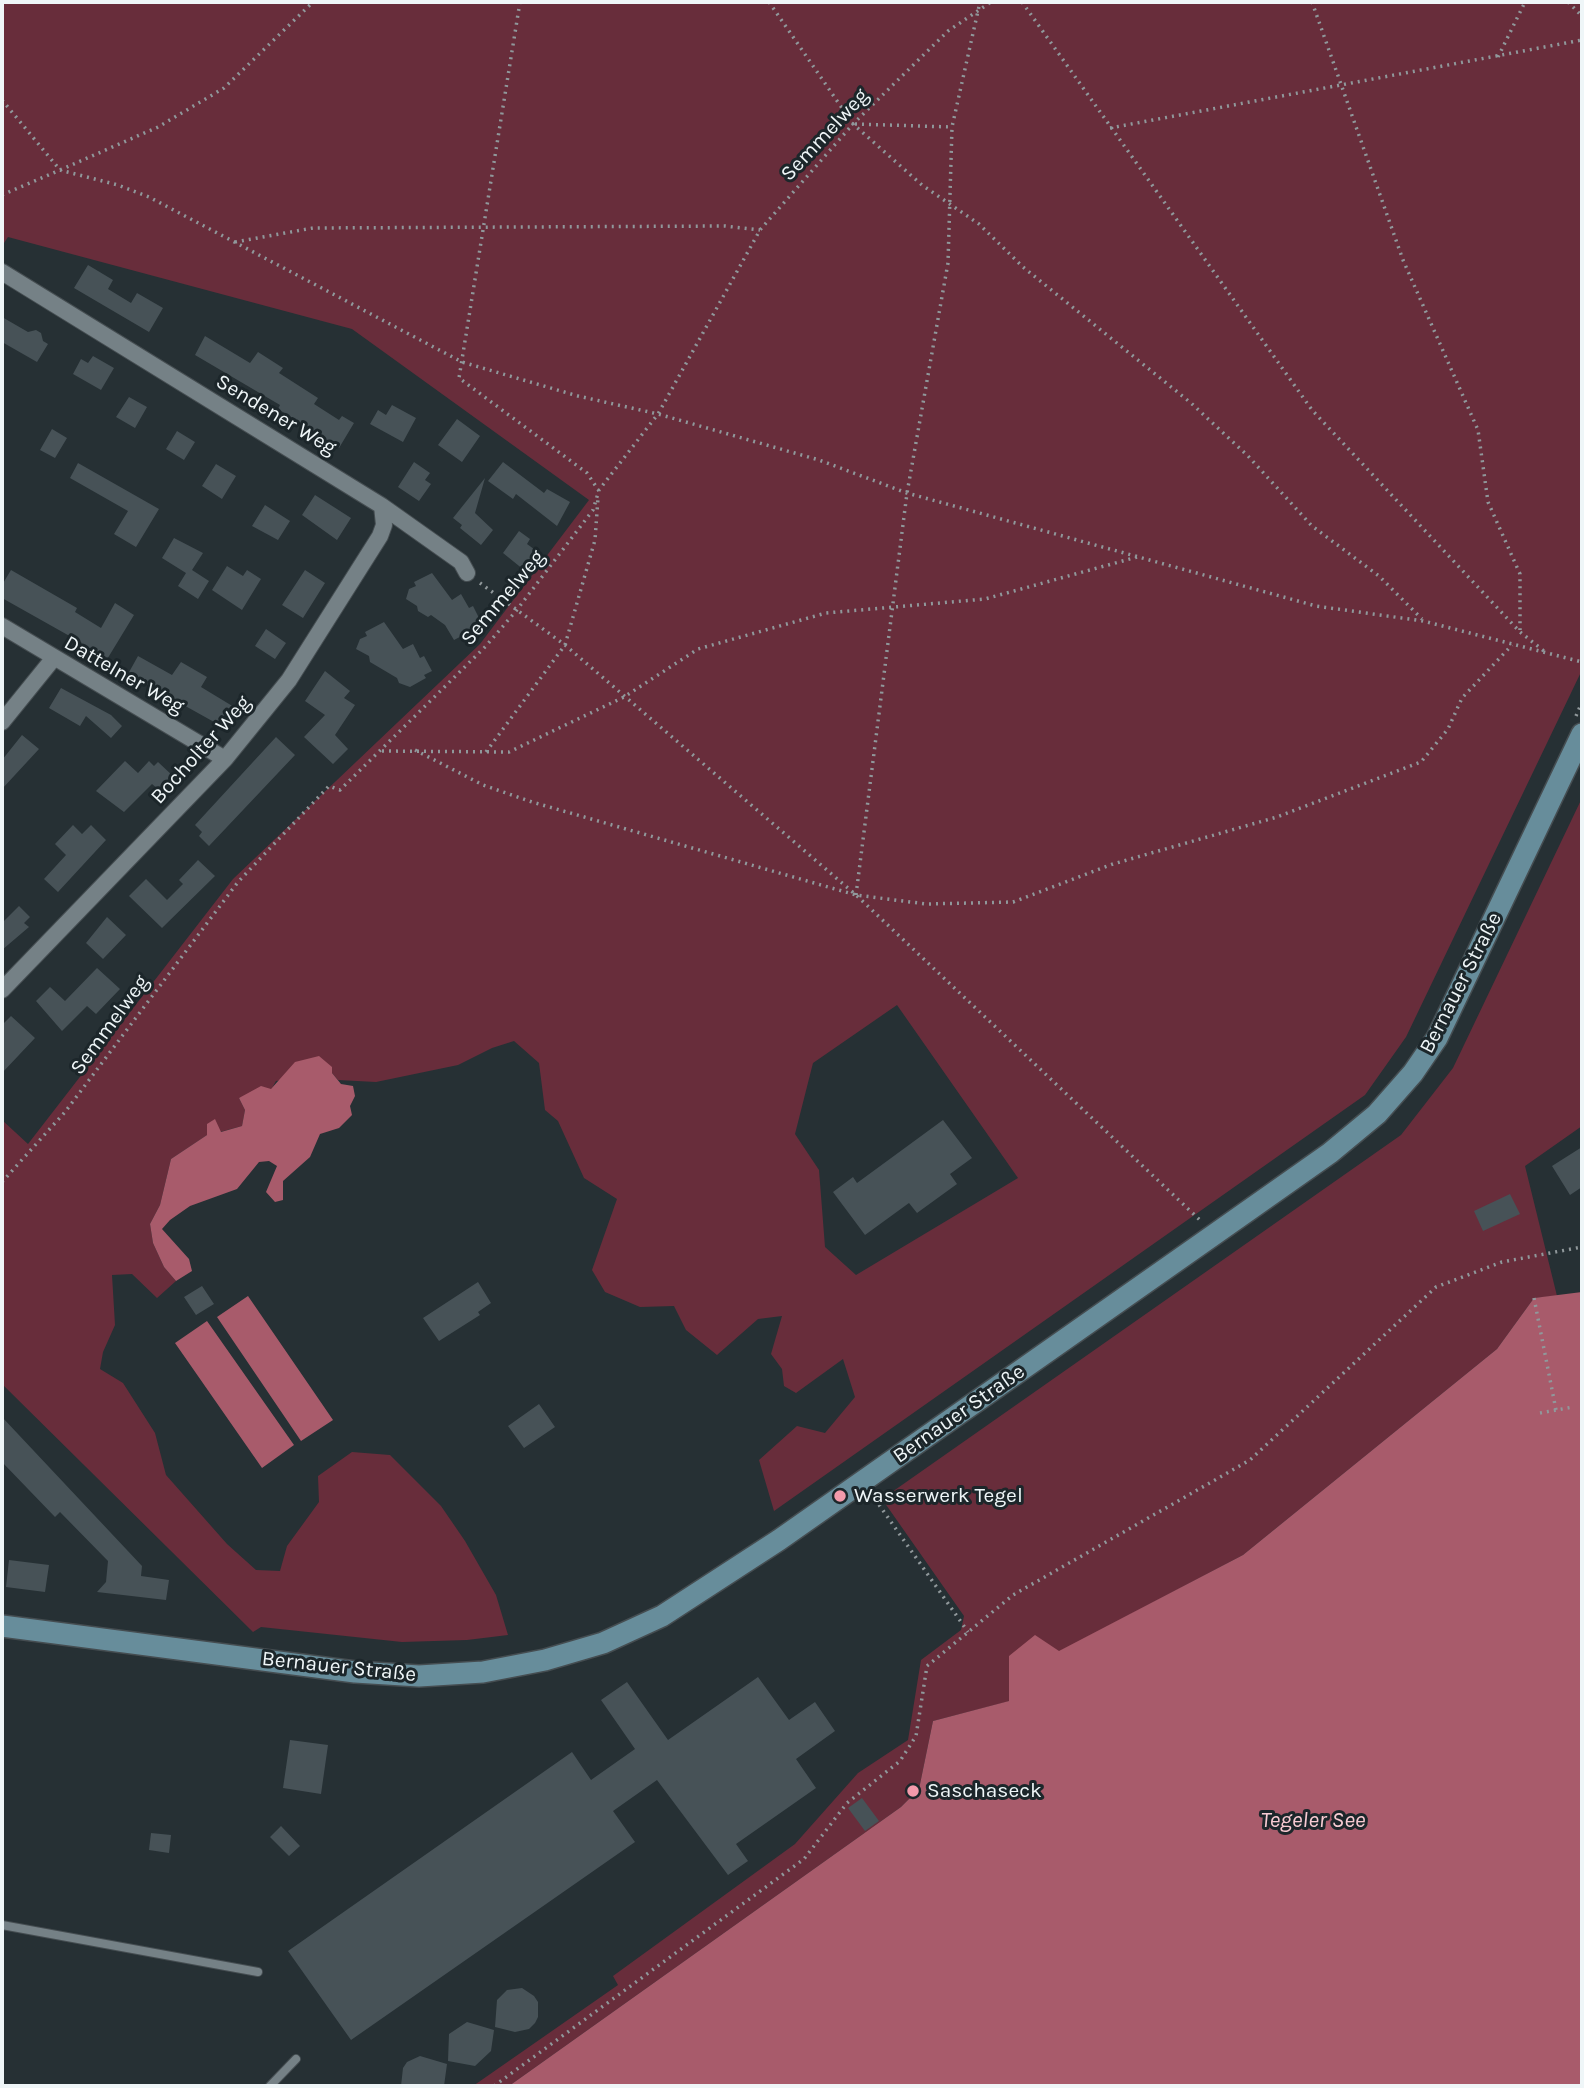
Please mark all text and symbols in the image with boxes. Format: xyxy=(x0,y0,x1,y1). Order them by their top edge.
street label: Semmelweg xyxy=(776,84,874,186)
street label: Sendener Weg xyxy=(211,369,341,461)
street label: Semmelweg xyxy=(456,545,550,651)
street label: Dattelner Weg xyxy=(59,630,189,720)
street label: Bocholter Weg xyxy=(146,691,256,809)
street label: Bernauer Straße xyxy=(1415,908,1507,1058)
street label: Semmelweg xyxy=(65,970,155,1080)
street label: Bernauer Straße xyxy=(888,1359,1030,1469)
place label: Wasserwerk Tegel xyxy=(854,1483,1023,1509)
marker: Wasserwerk Tegel xyxy=(832,1488,848,1504)
street label: Bernauer Straße xyxy=(261,1646,417,1688)
place label: Saschaseck xyxy=(927,1778,1042,1804)
marker: Saschaseck xyxy=(905,1783,921,1799)
water label: Tegeler See xyxy=(1261,1806,1365,1834)

